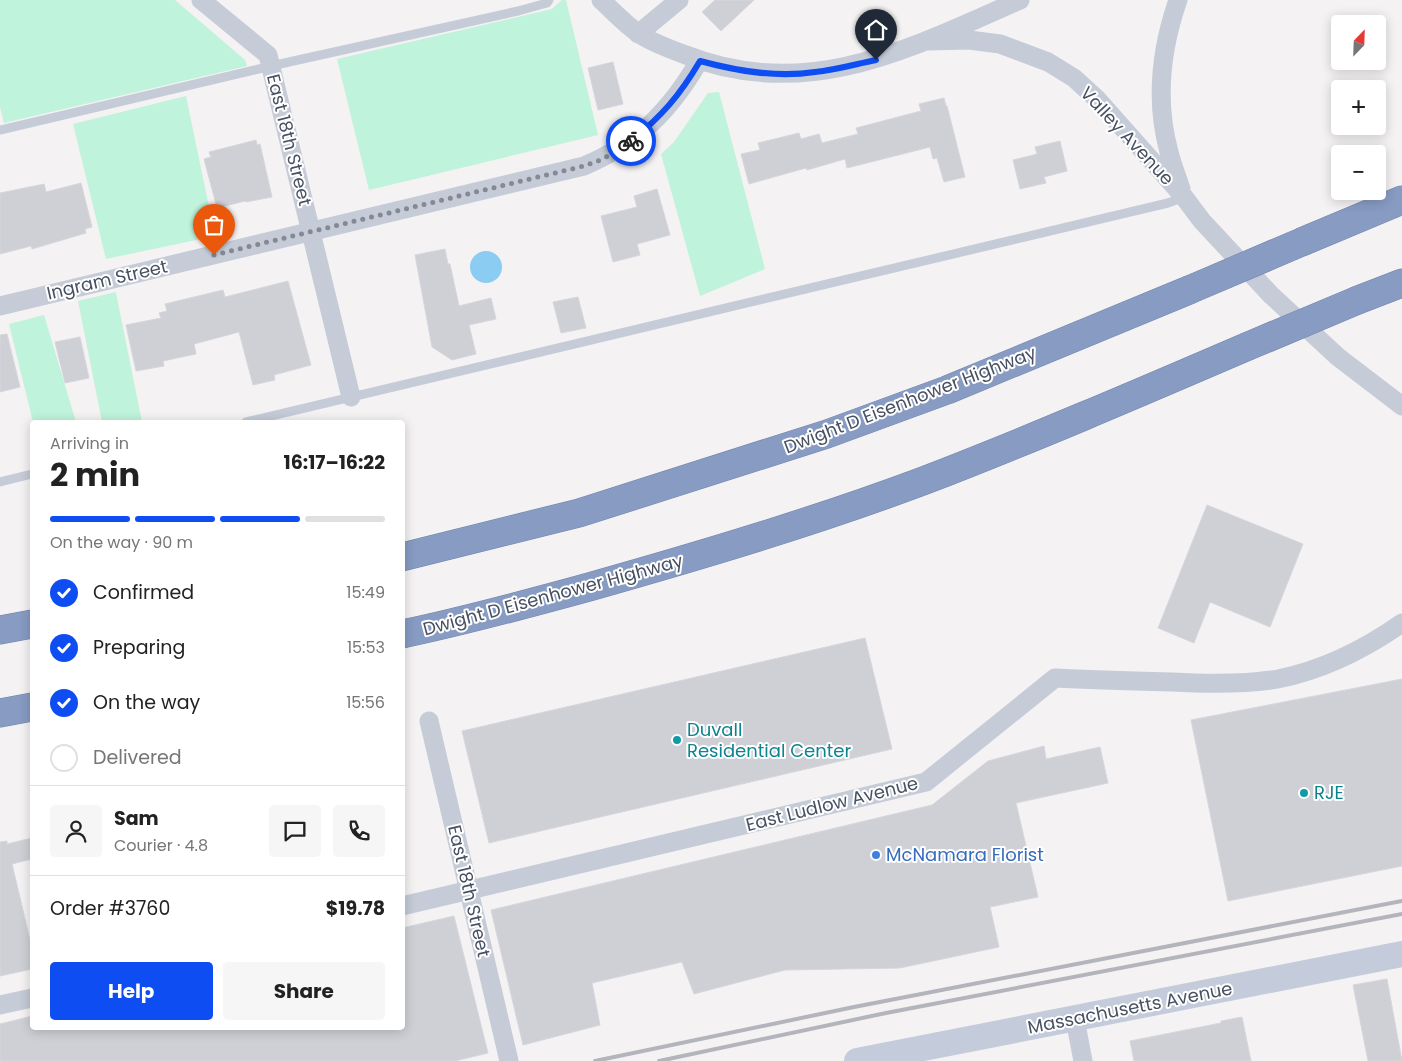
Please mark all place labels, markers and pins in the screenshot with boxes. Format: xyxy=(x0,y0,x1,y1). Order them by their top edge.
pin xyxy=(855,9,897,60)
pin xyxy=(193,204,235,255)
place label: Duvall Residential Center xyxy=(687,717,851,763)
marker: Duvall Residential Center xyxy=(671,734,683,746)
place label: RJE xyxy=(1314,780,1344,805)
marker: RJE xyxy=(1298,787,1310,799)
place label: McNamara Florist xyxy=(886,842,1044,867)
marker: McNamara Florist xyxy=(870,849,882,861)

